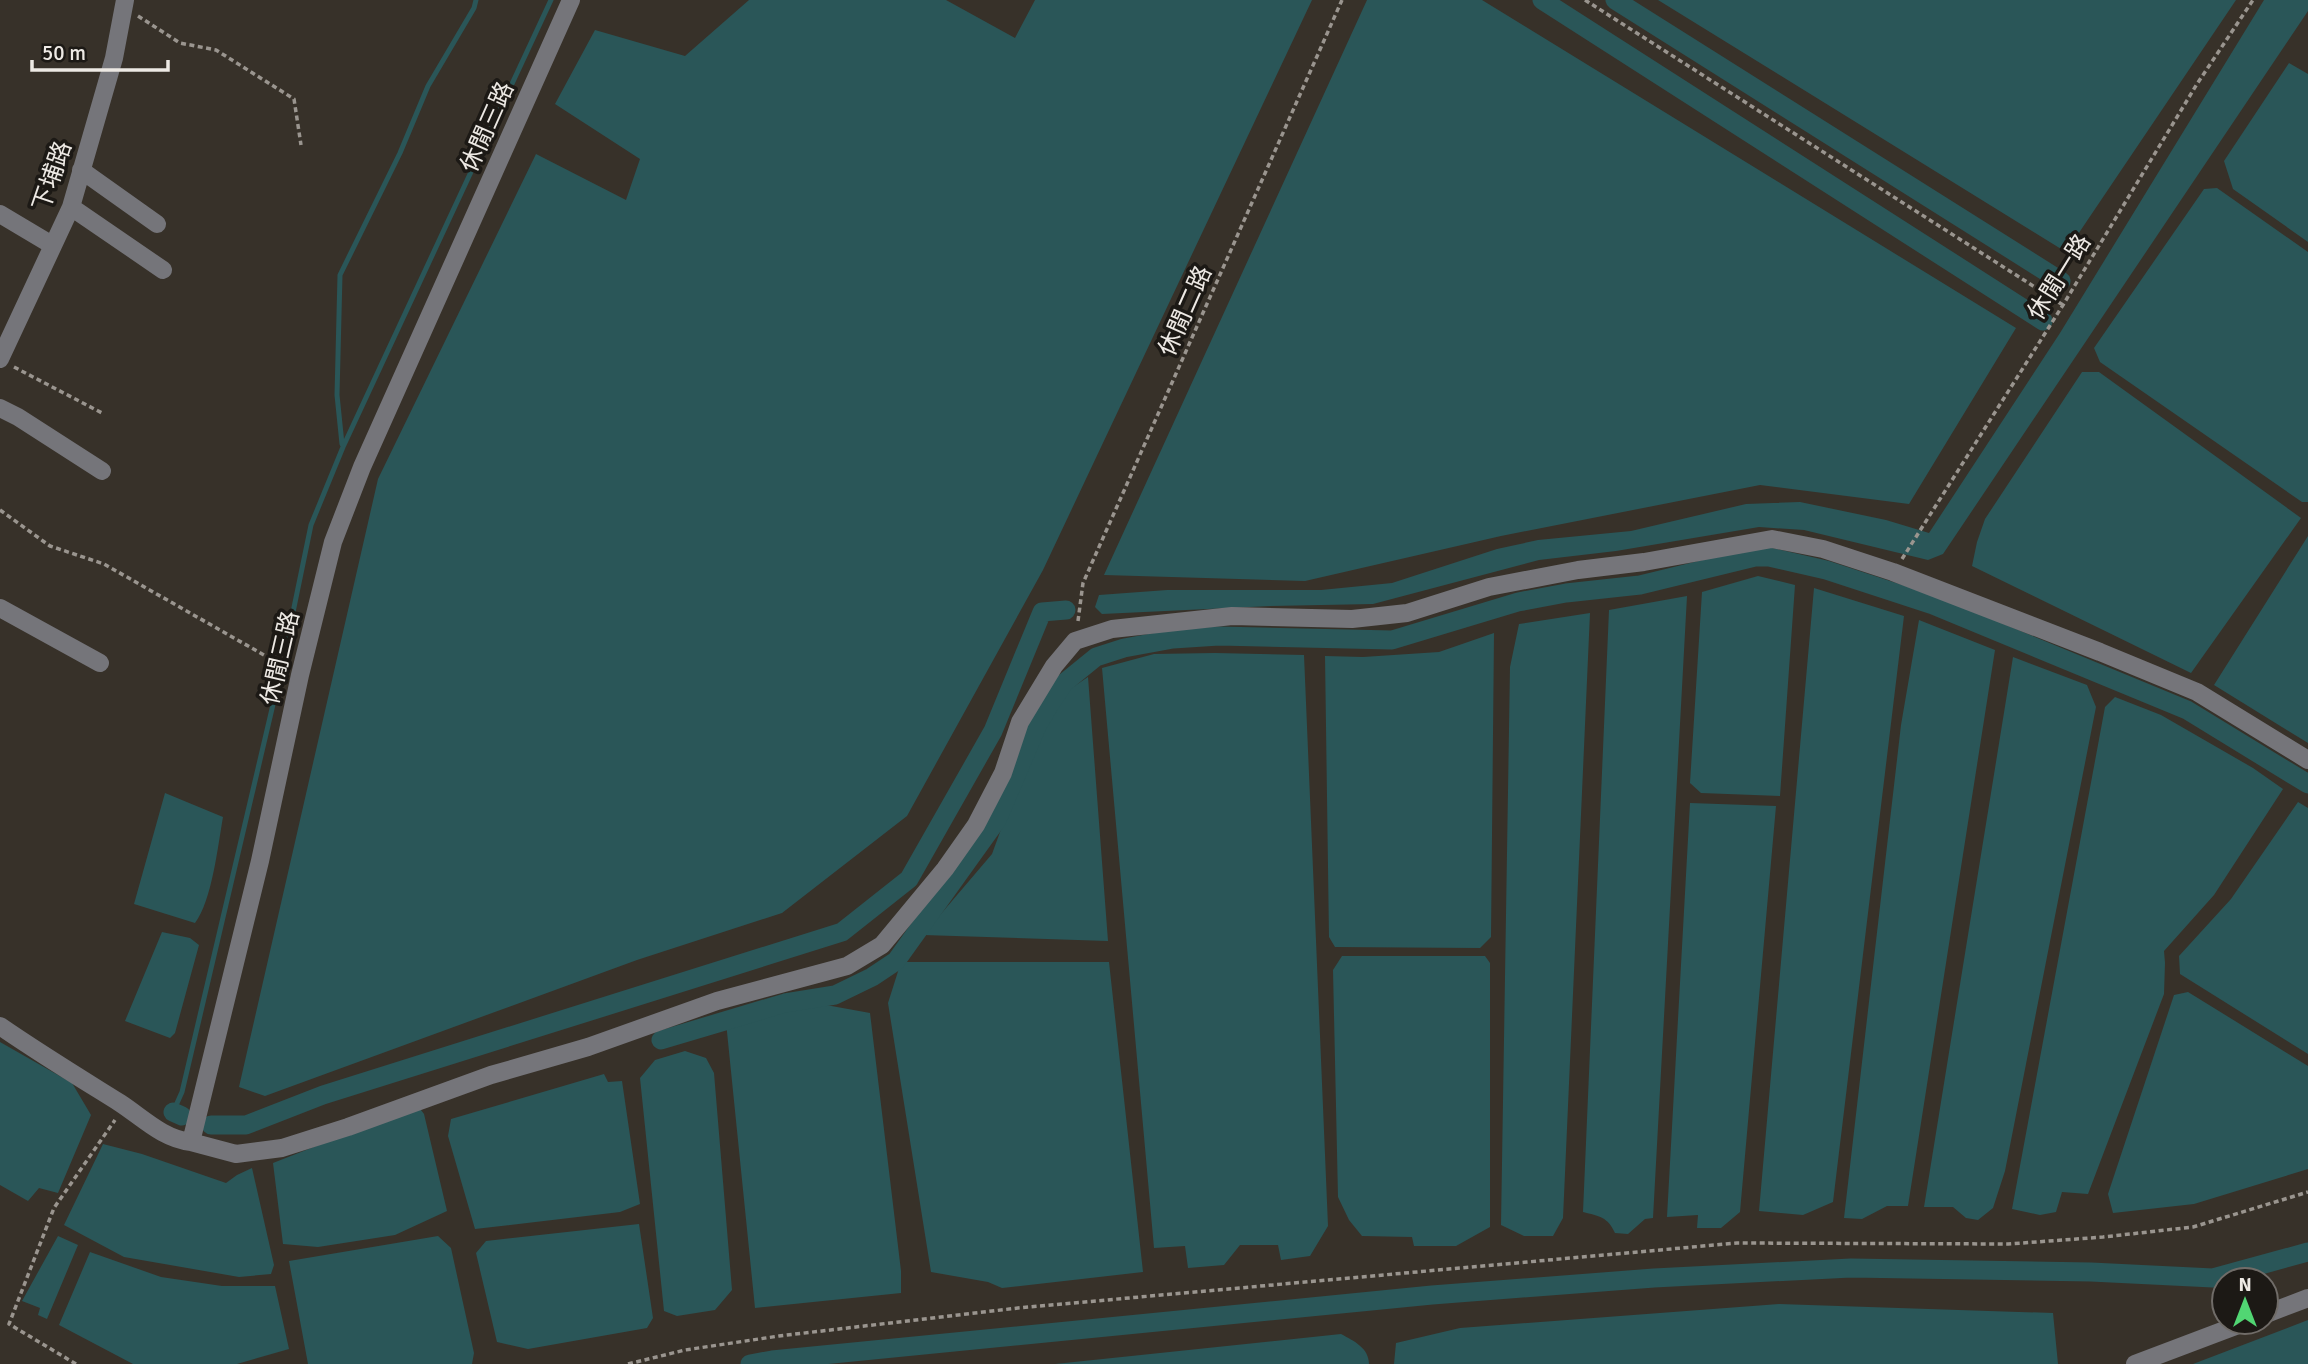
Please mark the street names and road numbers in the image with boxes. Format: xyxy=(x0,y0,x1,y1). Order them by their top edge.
street label: 休閒三路 xyxy=(454,77,520,177)
street label: 下埔路 xyxy=(26,137,78,215)
street label: 休閒一路 xyxy=(2021,228,2097,326)
street label: 休閒二路 xyxy=(1152,261,1218,361)
street label: 休閒三路 xyxy=(255,608,305,708)

